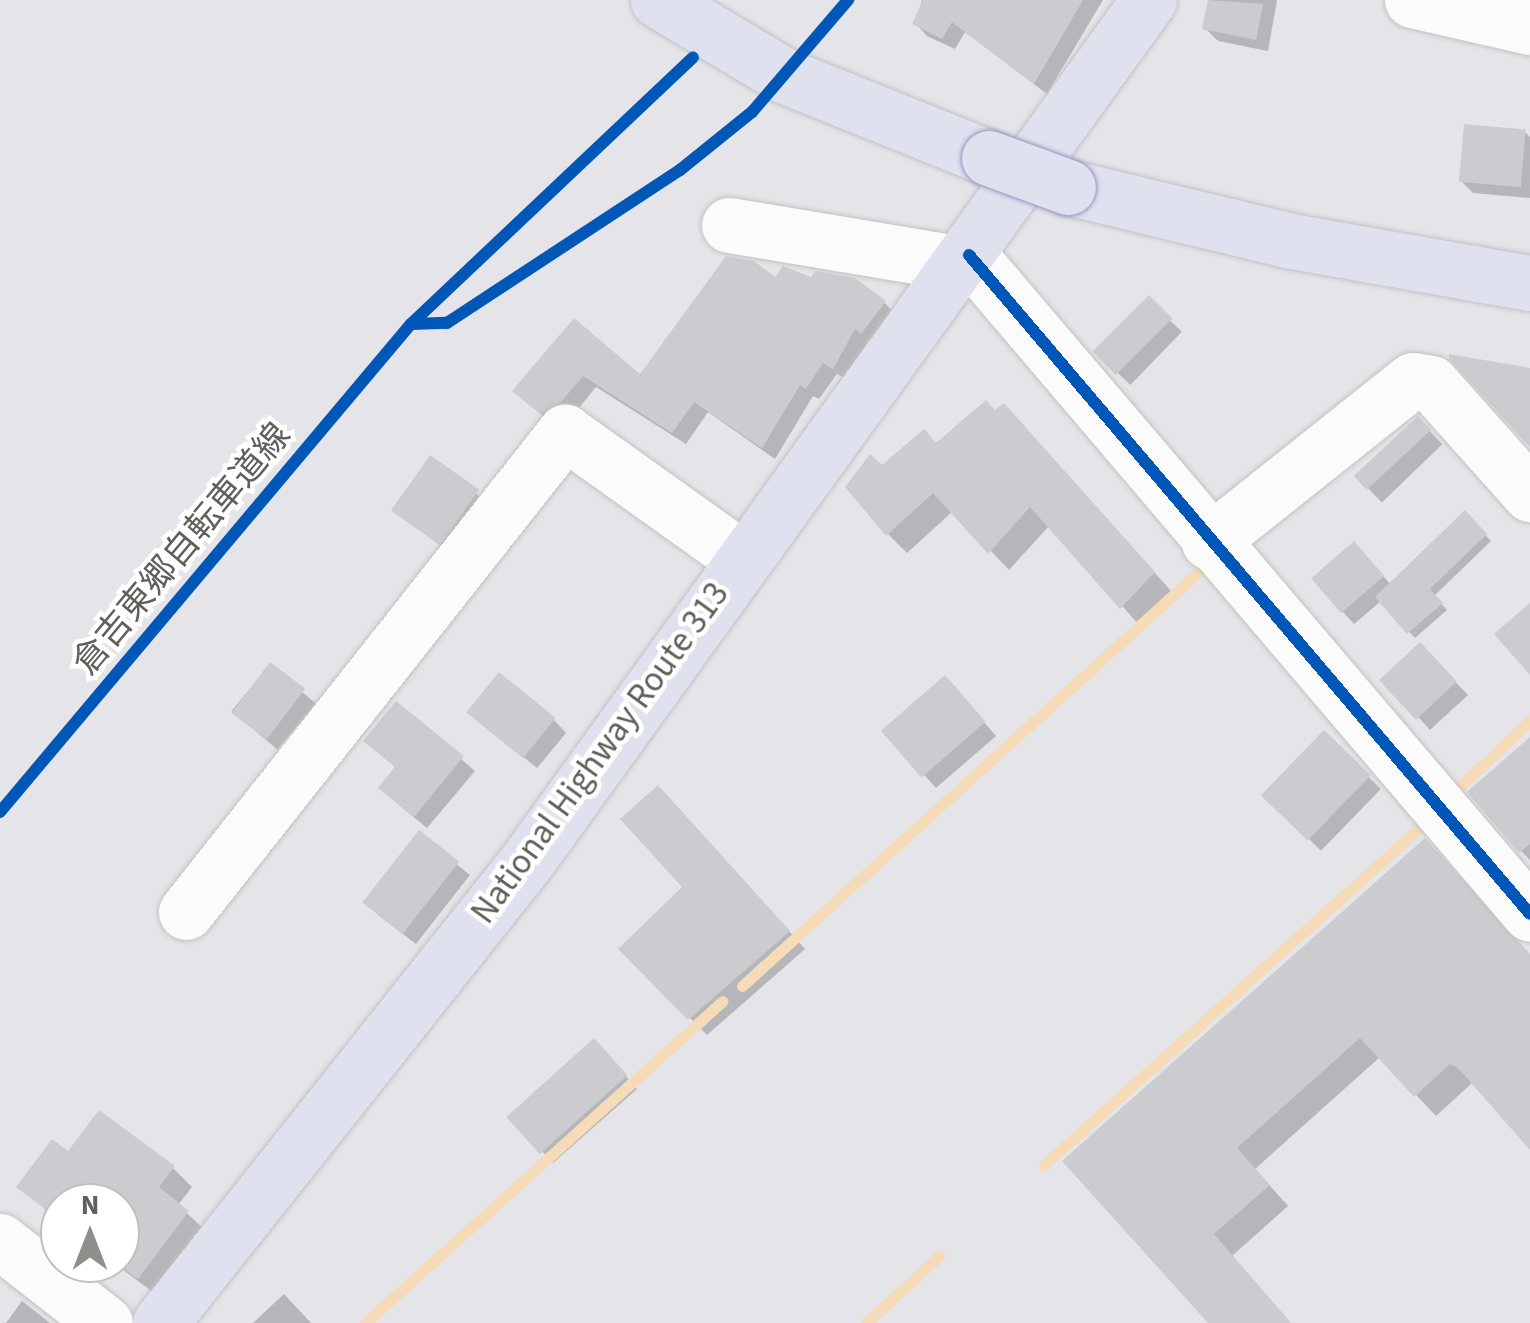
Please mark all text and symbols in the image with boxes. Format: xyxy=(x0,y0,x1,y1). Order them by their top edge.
street label: 倉吉東郷自転車道線 xyxy=(65,415,299,683)
street label: National Highway Route 313 xyxy=(462,574,738,932)
north arrow xyxy=(40,1183,140,1283)
text: N xyxy=(81,1185,99,1225)

